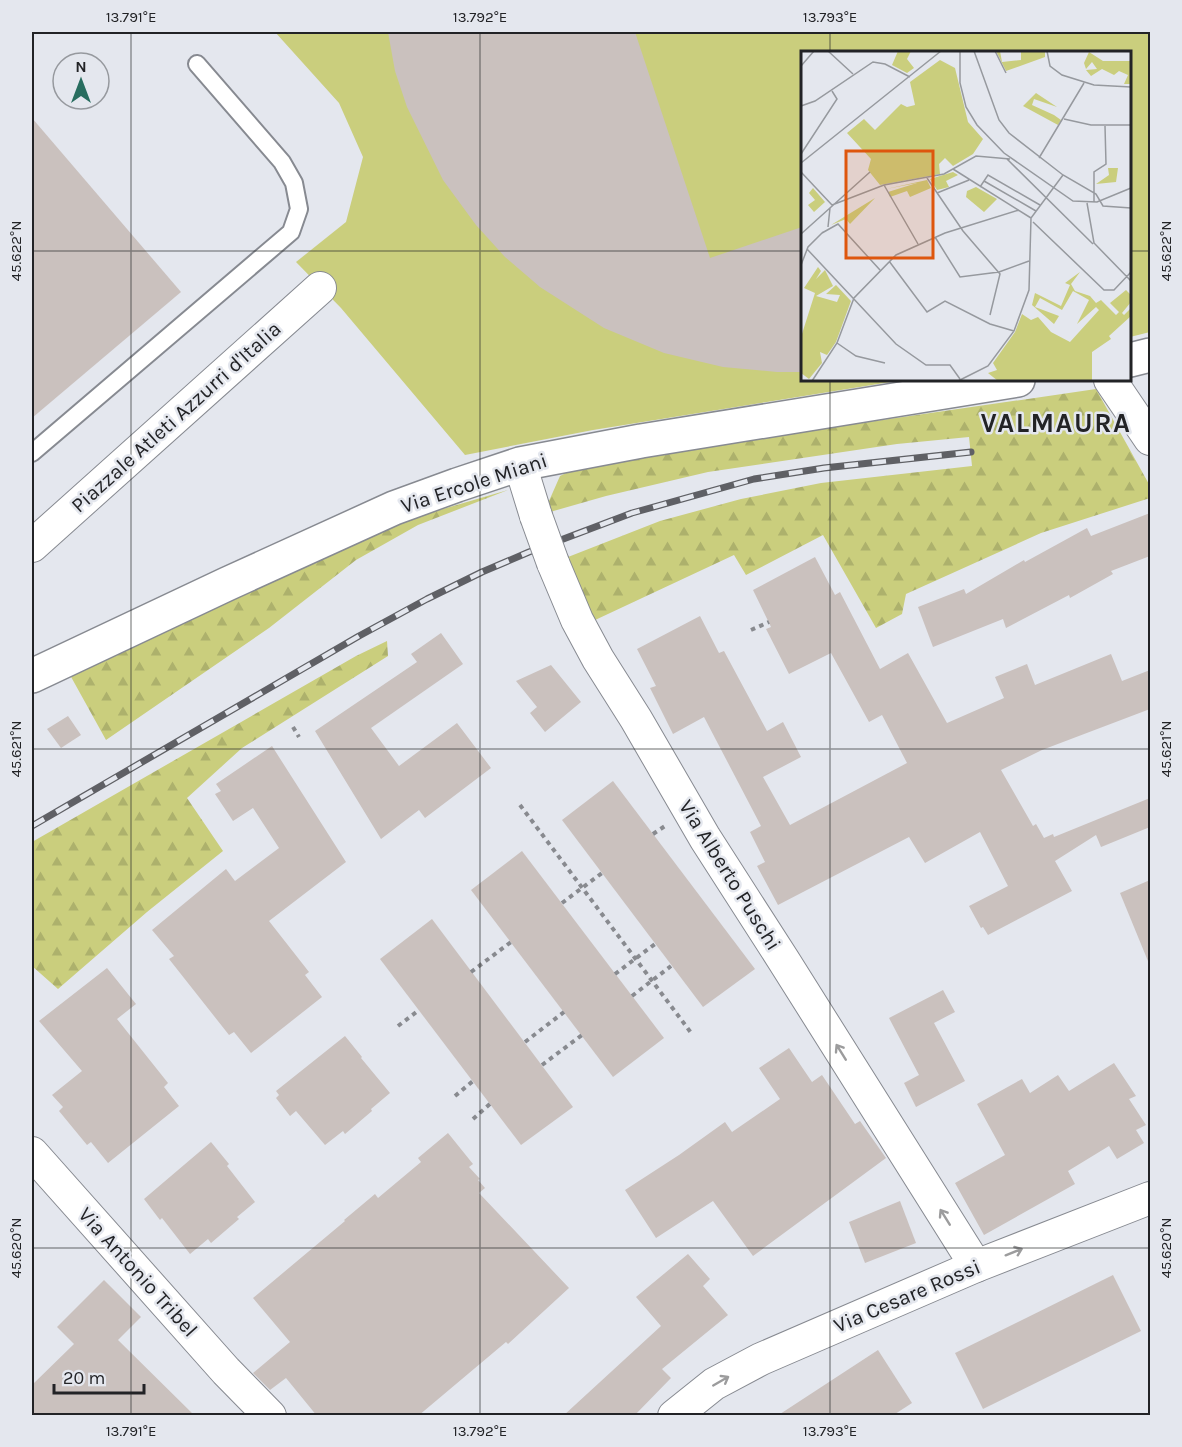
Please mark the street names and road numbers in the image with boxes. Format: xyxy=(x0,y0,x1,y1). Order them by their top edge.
street label: Piazzale Atleti Azzurri d'Italia xyxy=(66,316,286,518)
street label: Via Ercole Miani xyxy=(398,448,550,518)
street label: Via Alberto Puschi xyxy=(674,795,786,955)
street label: Via Antonio Tribel xyxy=(74,1202,202,1342)
street label: Via Cesare Rossi xyxy=(830,1254,984,1338)

